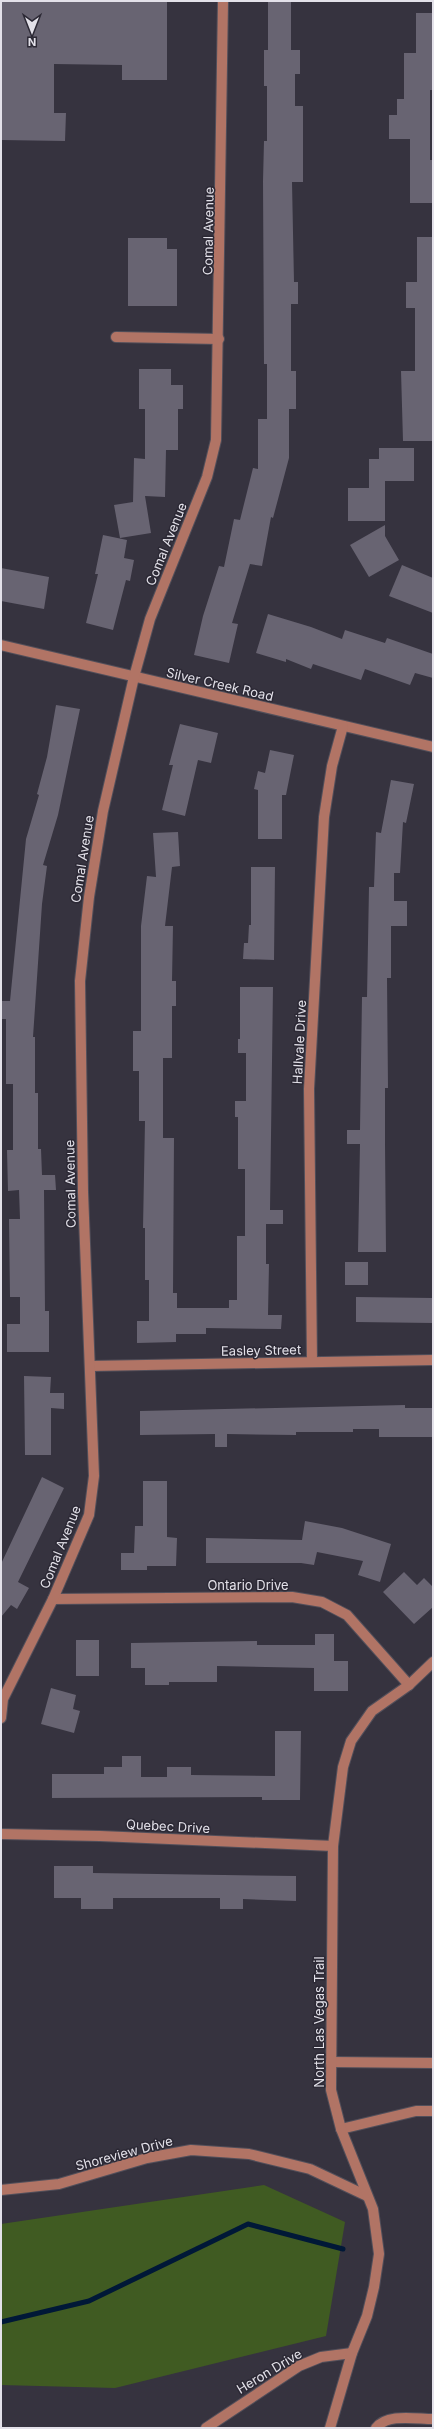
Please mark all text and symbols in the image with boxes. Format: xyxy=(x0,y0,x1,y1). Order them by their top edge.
north arrow xyxy=(12,12,52,52)
text: N xyxy=(28,35,36,49)
street label: Comal Avenue xyxy=(199,187,217,275)
street label: Comal Avenue xyxy=(142,500,190,588)
street label: Silver Creek Road xyxy=(165,664,275,704)
street label: Comal Avenue xyxy=(67,814,97,904)
street label: Hallvale Drive xyxy=(289,999,309,1085)
street label: Comal Avenue xyxy=(61,1140,79,1228)
street label: Easley Street xyxy=(221,1341,301,1359)
street label: Comal Avenue xyxy=(36,1503,84,1591)
street label: Ontario Drive xyxy=(207,1577,289,1593)
street label: Quebec Drive xyxy=(126,1816,210,1836)
street label: North Las Vegas Trail xyxy=(311,1956,327,2088)
street label: Shoreview Drive xyxy=(74,2132,174,2174)
street label: Heron Drive xyxy=(233,2345,305,2397)

